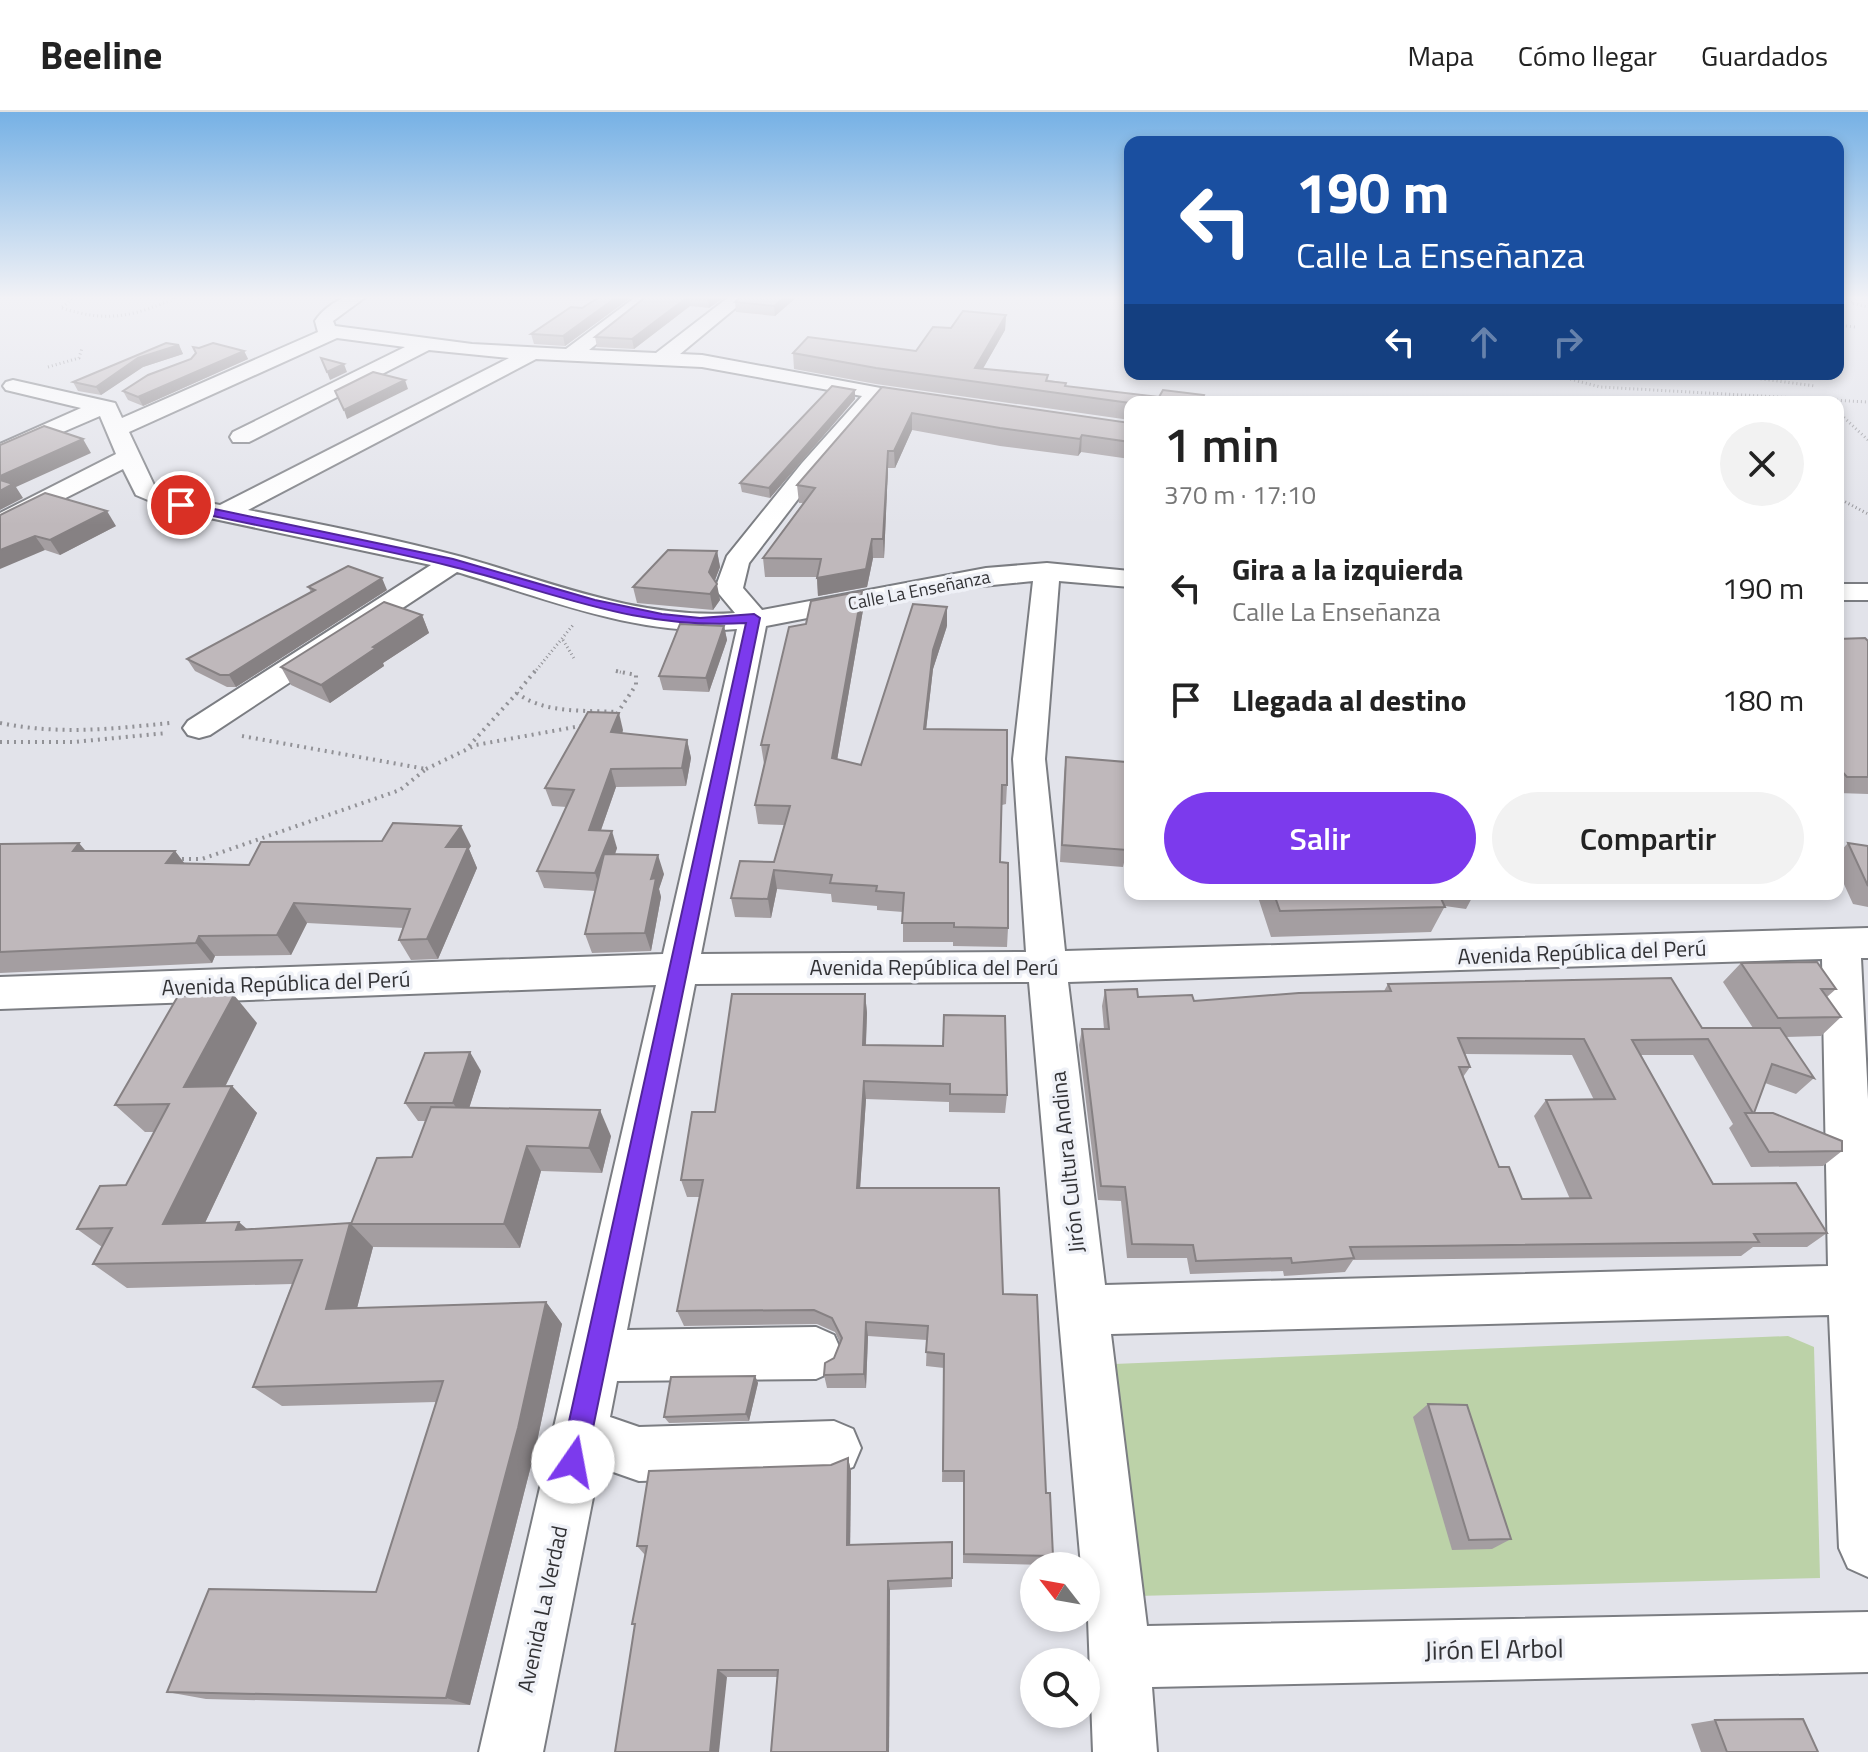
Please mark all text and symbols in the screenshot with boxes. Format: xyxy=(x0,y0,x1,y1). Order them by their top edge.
text: Beeline xyxy=(40,26,162,84)
text: Mapa xyxy=(1407,34,1474,77)
text: Cómo llegar xyxy=(1518,34,1657,77)
text: Guardados xyxy=(1701,34,1828,77)
text: 190 m xyxy=(1296,150,1449,235)
icon: left xyxy=(1164,168,1268,272)
text: Calle La Enseñanza xyxy=(1296,227,1585,282)
icon: left xyxy=(1378,320,1422,364)
icon: ahead xyxy=(1462,320,1506,364)
icon: right xyxy=(1546,320,1590,364)
text: 1 min xyxy=(1164,408,1279,481)
button: close xyxy=(1720,422,1804,506)
pin xyxy=(147,471,215,539)
text: 370 m · 17:10 xyxy=(1164,475,1316,514)
icon: arrive xyxy=(159,483,203,527)
text: Gira a la izquierda xyxy=(1232,546,1463,592)
street label: Calle La Enseñanza xyxy=(846,563,992,617)
text: 190 m xyxy=(1722,565,1804,611)
icon: left xyxy=(1164,566,1208,610)
text: Calle La Enseñanza xyxy=(1232,592,1441,631)
text: Llegada al destino xyxy=(1232,677,1466,723)
text: 180 m xyxy=(1722,677,1804,723)
icon: arrive xyxy=(1164,678,1208,722)
button: Salir xyxy=(1164,792,1476,884)
button: Compartir xyxy=(1492,792,1804,884)
street label: Avenida República del Perú xyxy=(1457,931,1707,973)
street label: Avenida República del Perú xyxy=(809,950,1059,984)
street label: Avenida República del Perú xyxy=(161,962,411,1004)
street label: Jirón Cultura Andina xyxy=(1041,1070,1093,1254)
position arrow xyxy=(531,1420,615,1504)
street label: Avenida La Verdad xyxy=(508,1523,576,1695)
north arrow xyxy=(1020,1552,1100,1632)
map controls xyxy=(1020,1552,1100,1728)
street label: Jirón El Arbol xyxy=(1424,1628,1564,1670)
button: search xyxy=(1020,1648,1100,1728)

